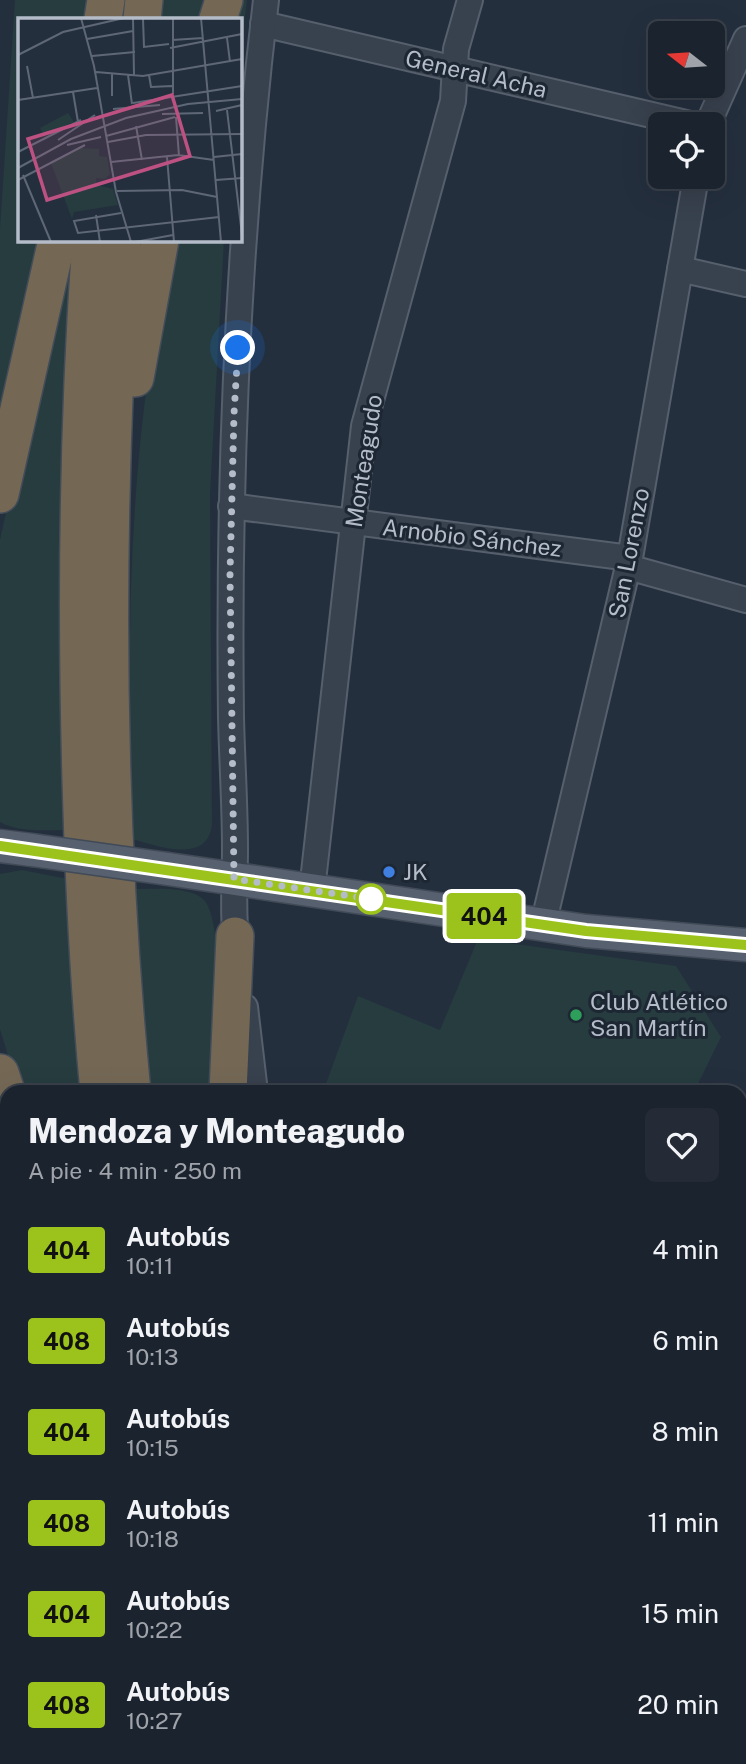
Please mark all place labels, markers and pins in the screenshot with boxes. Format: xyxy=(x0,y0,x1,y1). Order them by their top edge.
place label: JK xyxy=(403,858,428,885)
marker: JK xyxy=(381,864,397,880)
unlabelled marker xyxy=(356,884,386,914)
place label: Club Atlético San Martín xyxy=(590,988,728,1041)
marker: Club Atlético San Martín xyxy=(568,1007,584,1023)

